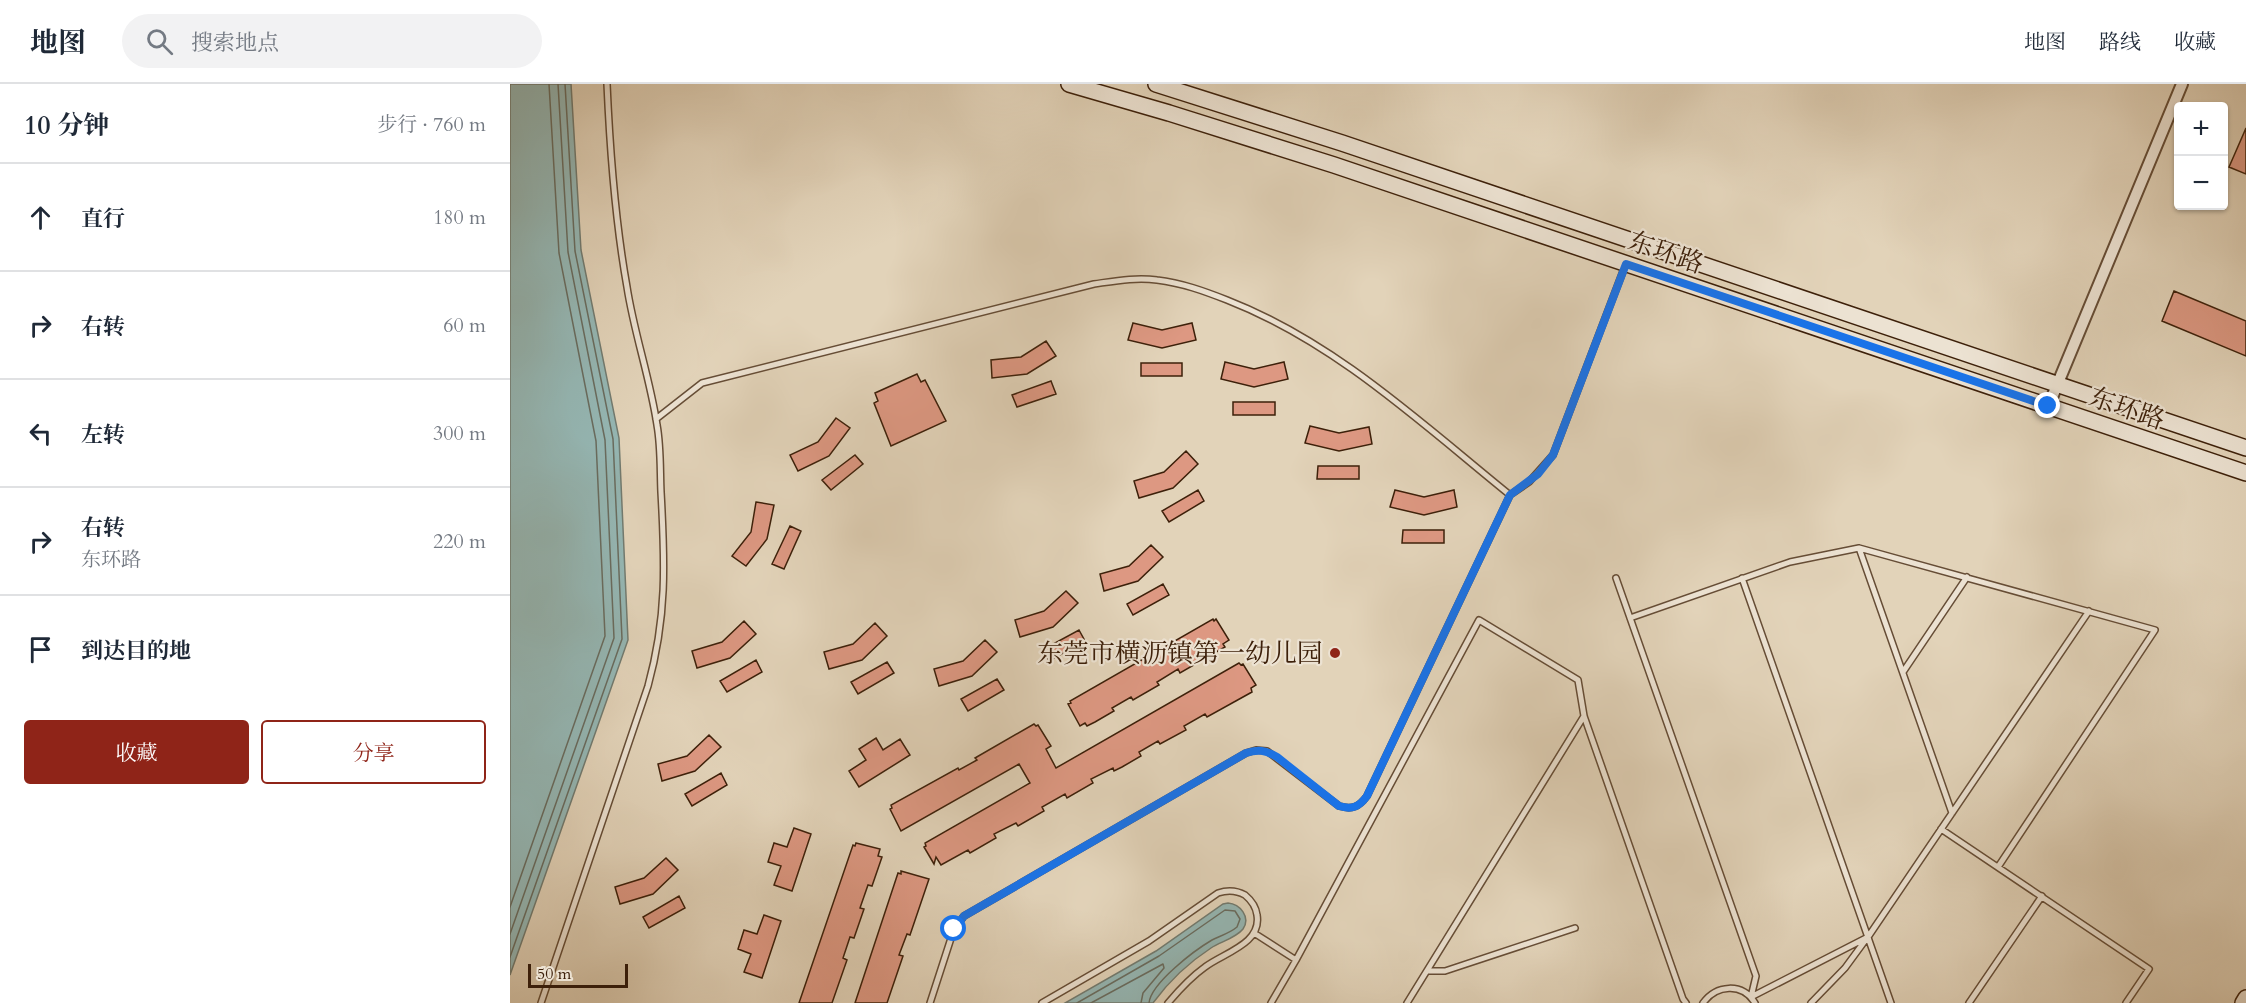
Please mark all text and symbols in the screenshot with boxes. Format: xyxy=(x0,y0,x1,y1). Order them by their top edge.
search box xyxy=(122,14,542,68)
text: 地图 xyxy=(30,24,86,62)
icon: search xyxy=(143,25,176,58)
text: 搜索地点 xyxy=(191,28,279,58)
text: 地图 xyxy=(2024,28,2066,57)
text: 路线 xyxy=(2099,28,2141,57)
text: 收藏 xyxy=(2174,28,2216,57)
map controls xyxy=(2174,102,2228,210)
button: + xyxy=(2174,102,2228,156)
text: 10 分钟 xyxy=(24,108,110,143)
text: 步行 · 760 m xyxy=(377,111,486,138)
button: − xyxy=(2174,156,2228,210)
icon: ahead xyxy=(24,201,57,234)
text: 直行 xyxy=(81,204,125,234)
text: 180 m xyxy=(433,204,486,231)
street label: 东环路 xyxy=(1623,223,1708,282)
icon: right xyxy=(24,309,57,342)
text: 右转 xyxy=(81,312,125,342)
text: 60 m xyxy=(443,312,486,339)
street label: 东环路 xyxy=(2084,379,2169,438)
route end xyxy=(2034,392,2060,418)
icon: left xyxy=(24,417,57,450)
text: 左转 xyxy=(81,420,125,450)
text: 300 m xyxy=(433,420,486,447)
text: 右转 xyxy=(81,513,125,543)
icon: right xyxy=(24,525,57,558)
text: 220 m xyxy=(433,528,486,555)
text: 东环路 xyxy=(81,546,141,573)
icon: arrive xyxy=(24,633,57,666)
text: 到达目的地 xyxy=(81,636,191,666)
place label: 东莞市横沥镇第一幼儿园 xyxy=(1037,636,1323,671)
marker: 东莞市横沥镇第一幼儿园 xyxy=(1328,646,1342,660)
button: 收藏 xyxy=(24,720,249,784)
button: 分享 xyxy=(261,720,486,784)
route start xyxy=(940,915,966,941)
scale bar xyxy=(528,961,628,988)
text: 50 m xyxy=(537,963,571,985)

